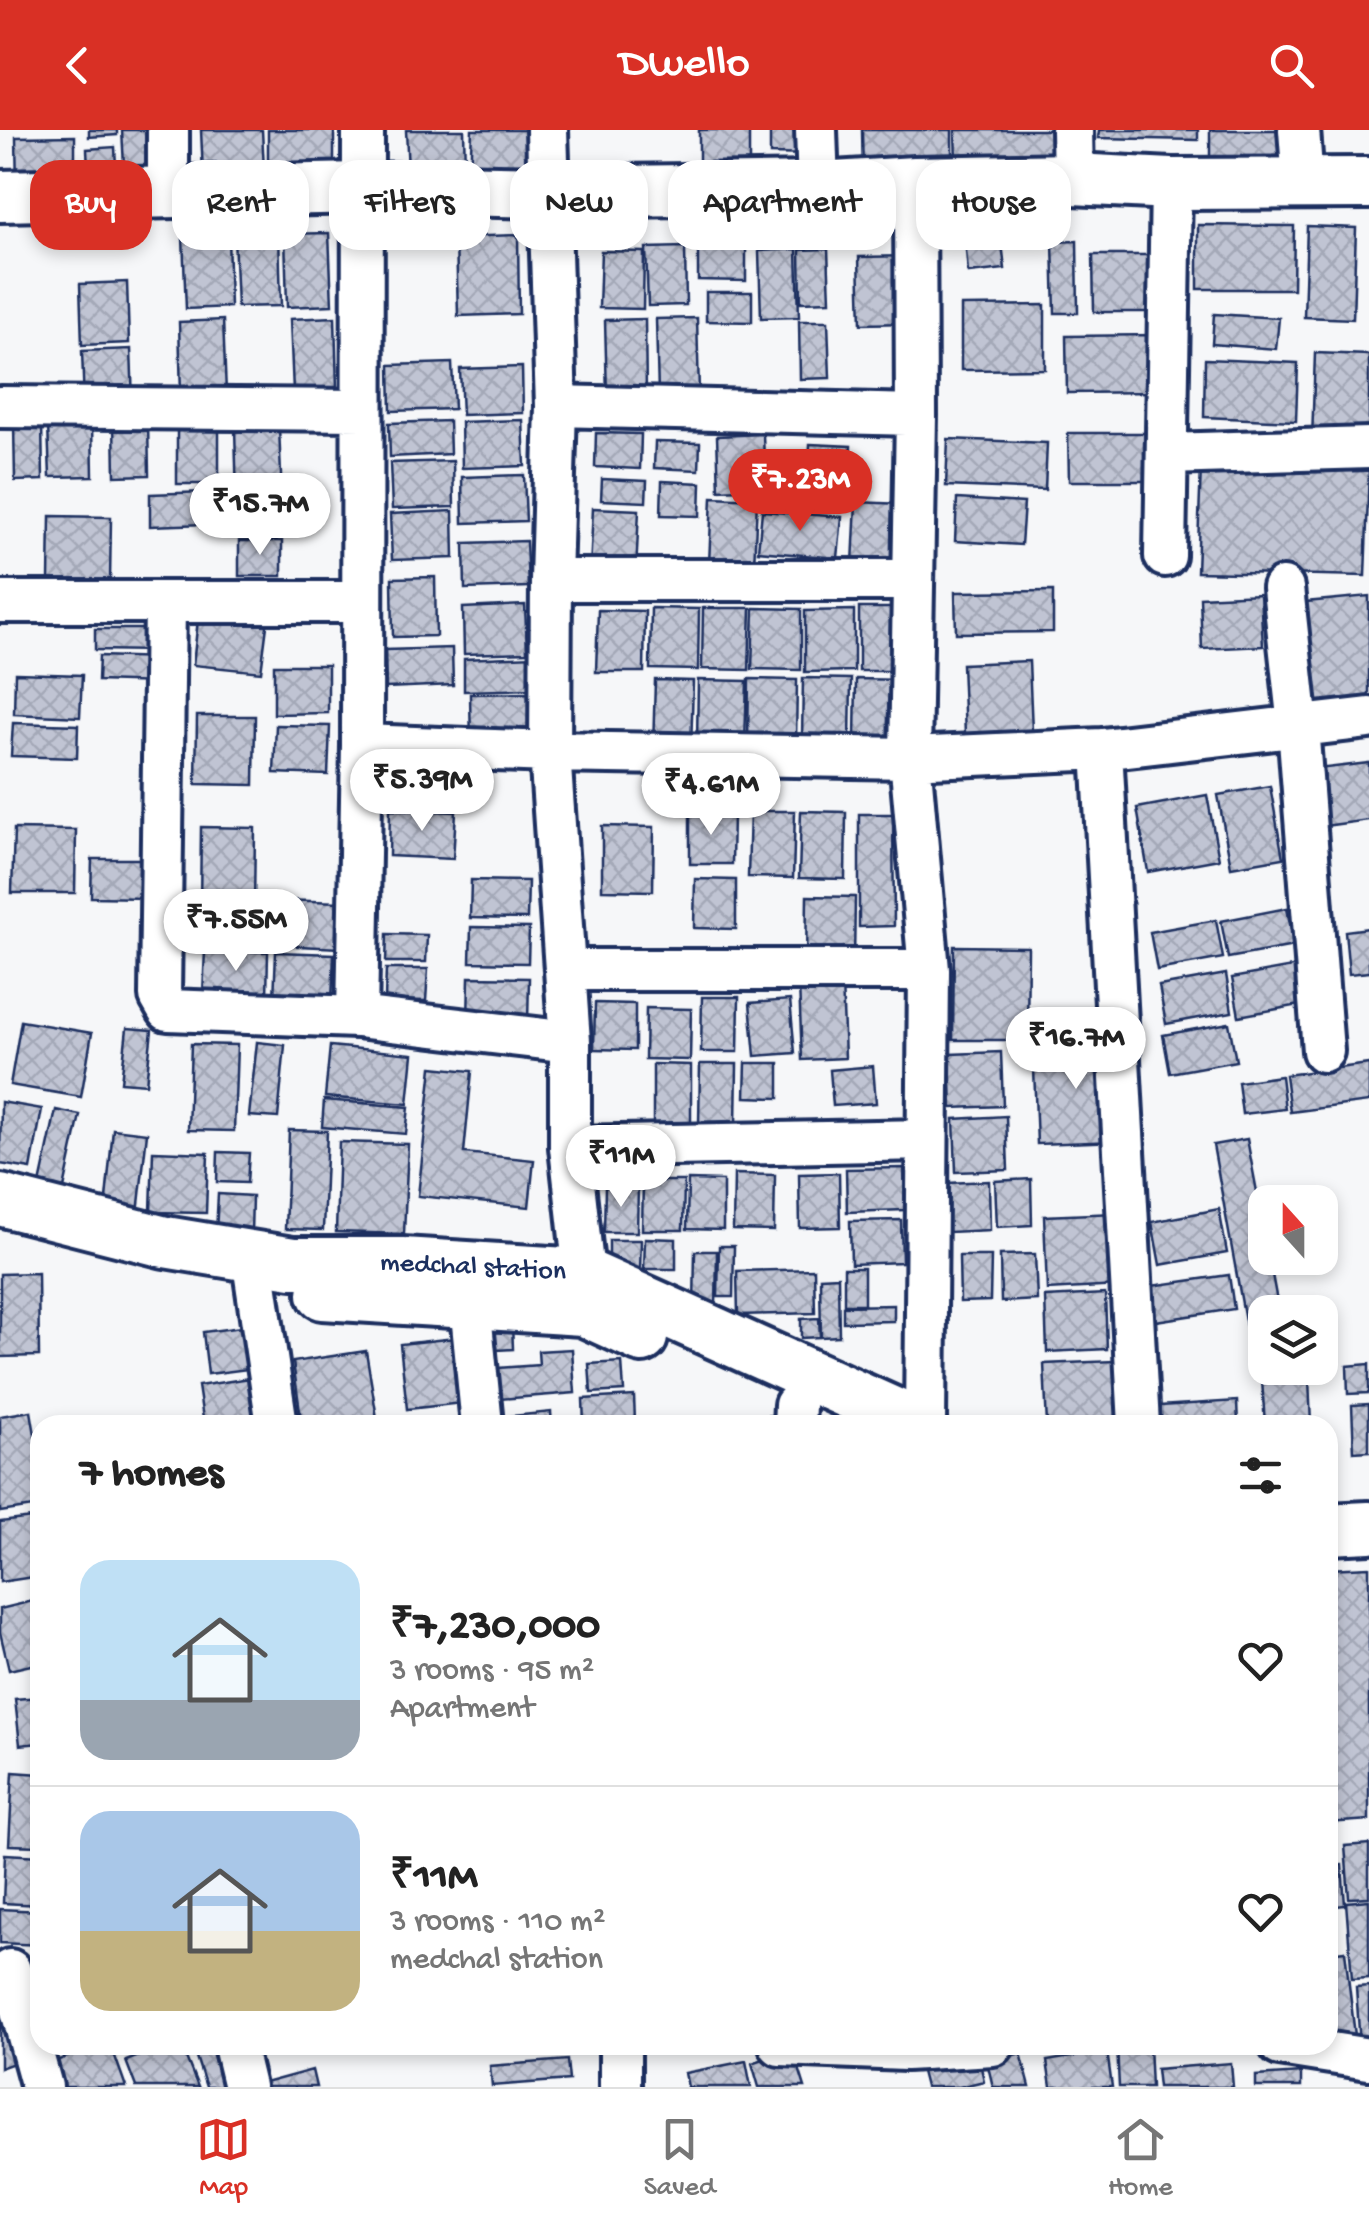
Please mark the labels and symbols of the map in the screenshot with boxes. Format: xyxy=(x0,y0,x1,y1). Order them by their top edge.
pin: ₹7.23M xyxy=(719,449,881,534)
pin: ₹15.7M xyxy=(179,473,341,558)
pin: ₹5.39M xyxy=(341,749,503,834)
pin: ₹4.61M xyxy=(630,753,792,838)
pin: ₹7.55M xyxy=(155,889,317,974)
pin: ₹16.7M xyxy=(995,1007,1157,1092)
pin: ₹11M xyxy=(562,1125,680,1210)
north arrow xyxy=(1248,1185,1338,1275)
street label: medchal station xyxy=(379,1247,568,1289)

